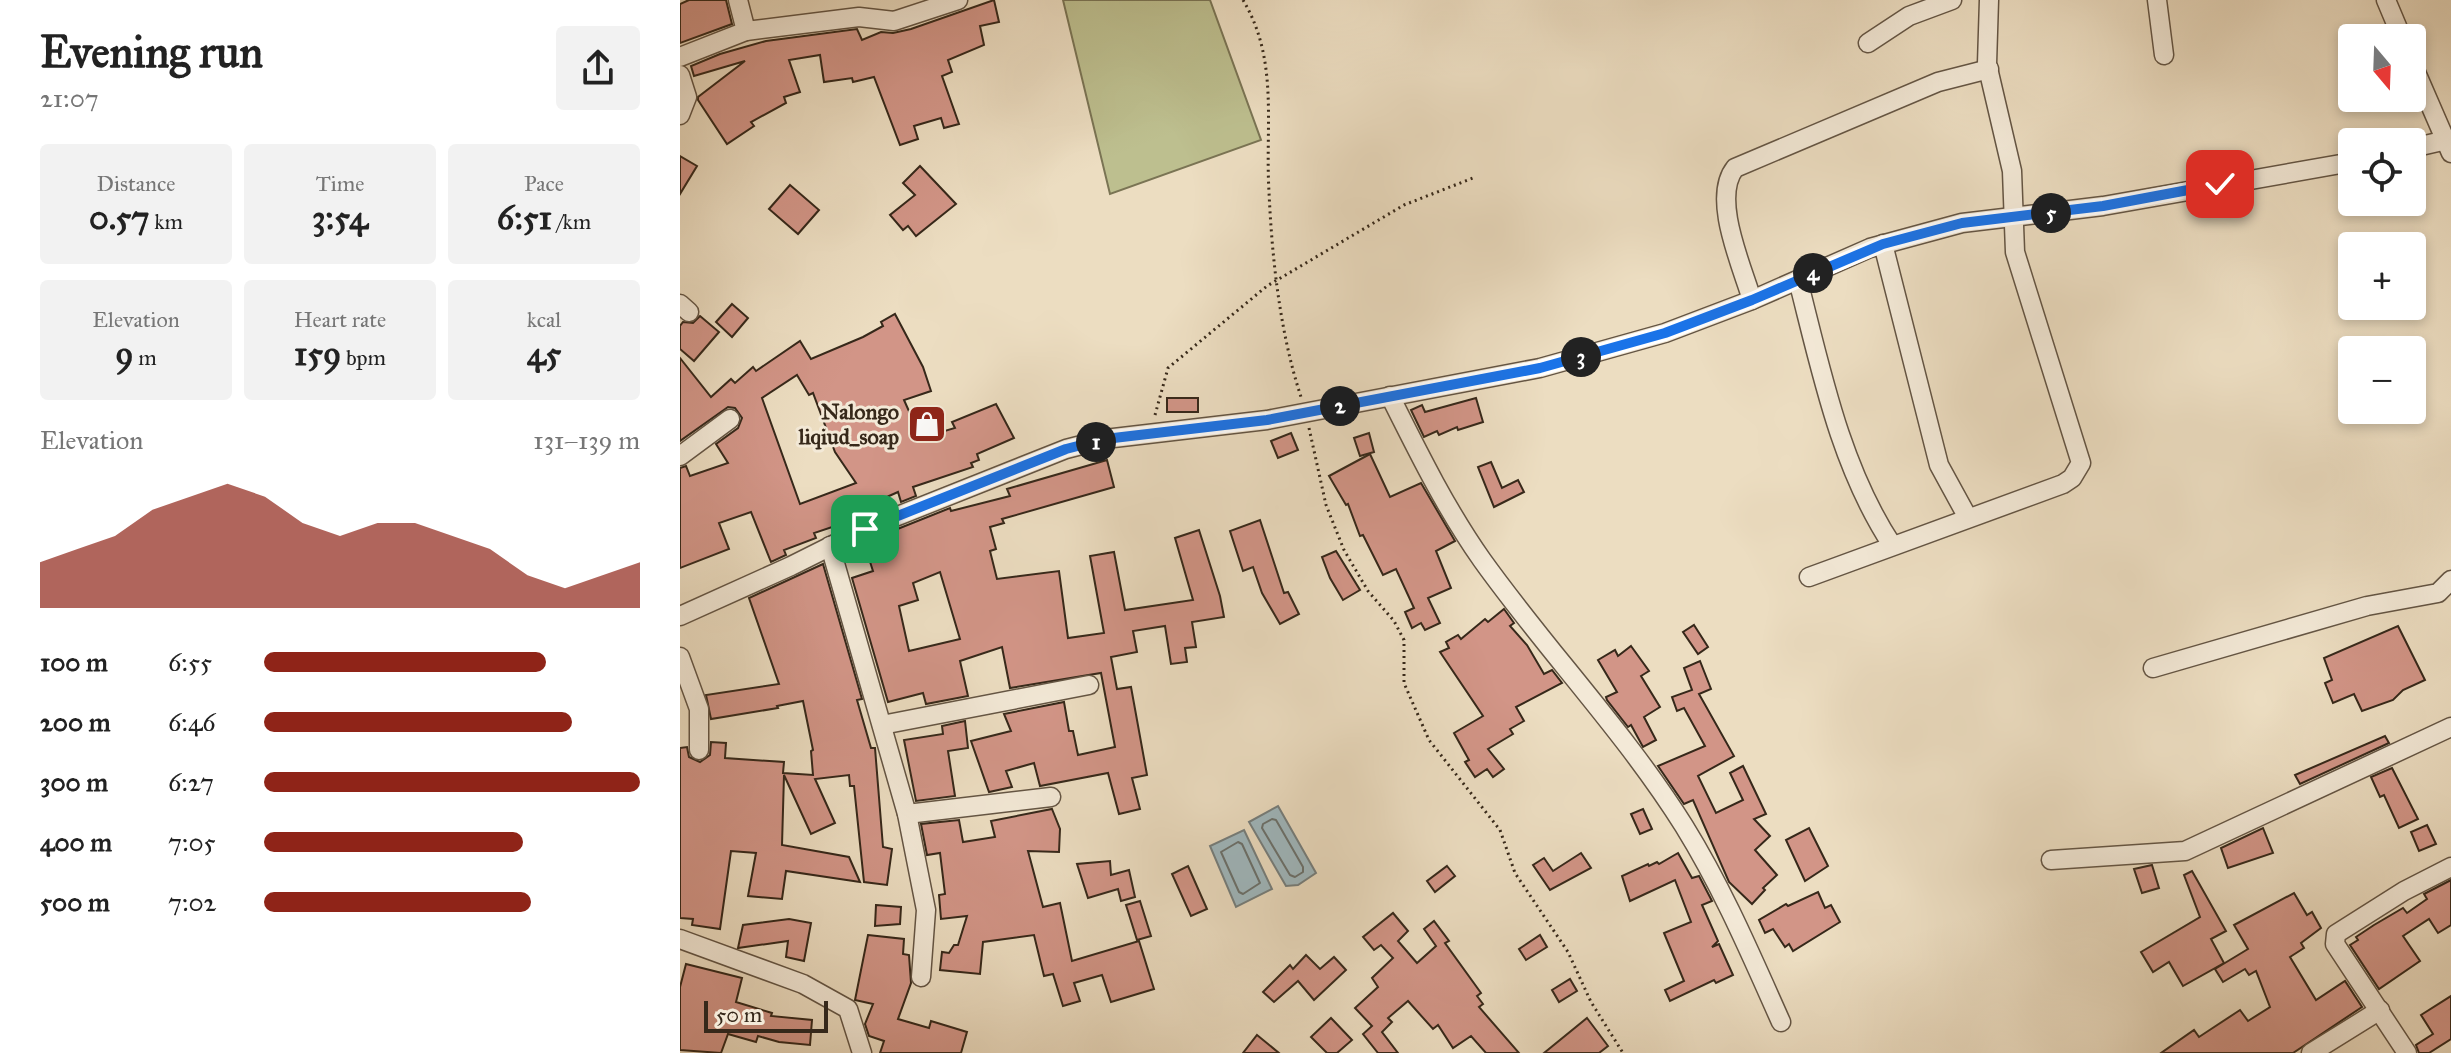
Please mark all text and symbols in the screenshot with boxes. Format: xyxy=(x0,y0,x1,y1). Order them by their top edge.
north arrow xyxy=(2338,24,2426,112)
map controls xyxy=(2338,24,2426,424)
text: Evening run xyxy=(40,25,263,79)
button: share xyxy=(556,26,640,110)
text: 21:07 xyxy=(40,82,99,114)
button: locate xyxy=(2338,128,2426,216)
pin xyxy=(2186,150,2254,218)
icon: check xyxy=(2198,162,2242,206)
text: Distance xyxy=(97,170,175,197)
text: Time xyxy=(316,170,364,197)
text: Pace xyxy=(524,170,564,197)
pin: 5 xyxy=(2031,193,2071,233)
text: 0.57 xyxy=(89,197,149,238)
text: 3:54 xyxy=(312,197,368,238)
text: 6:51 xyxy=(497,197,552,238)
text: 5 xyxy=(2046,199,2056,226)
text: km xyxy=(149,208,183,235)
text: /km xyxy=(552,208,591,235)
button: + xyxy=(2338,232,2426,320)
pin: 4 xyxy=(1793,253,1833,293)
text: 4 xyxy=(1807,259,1819,286)
text: Elevation xyxy=(92,306,180,333)
text: Heart rate xyxy=(294,306,386,333)
text: kcal xyxy=(527,306,561,333)
text: 9 xyxy=(115,333,134,374)
text: 159 xyxy=(294,333,341,374)
text: 45 xyxy=(527,333,561,374)
button: − xyxy=(2338,336,2426,424)
pin: 3 xyxy=(1561,337,1601,377)
text: 3 xyxy=(1577,343,1585,370)
text: m xyxy=(134,344,157,371)
text: bpm xyxy=(341,344,386,371)
pin: 2 xyxy=(1320,386,1360,426)
text: 2 xyxy=(1335,392,1345,419)
place label: Nalongo liqiud_soap xyxy=(798,398,899,450)
shop icon: Nalongo liqiud_soap xyxy=(906,403,948,445)
pin: 1 xyxy=(1076,422,1116,462)
text: Elevation xyxy=(40,424,143,456)
text: 131–139 m xyxy=(533,424,640,456)
text: 1 xyxy=(1092,428,1100,455)
pin xyxy=(831,495,899,563)
icon: arrive xyxy=(843,507,887,551)
text: 100 m xyxy=(40,646,108,678)
text: 6:55 xyxy=(168,646,212,678)
text: 200 m xyxy=(40,706,111,738)
text: 6:46 xyxy=(168,706,216,738)
text: 300 m xyxy=(40,766,108,798)
text: 6:27 xyxy=(168,766,214,798)
text: 400 m xyxy=(40,826,112,858)
text: 7:05 xyxy=(168,826,216,858)
text: 500 m xyxy=(40,886,110,918)
text: 7:02 xyxy=(168,886,216,918)
scale bar xyxy=(704,997,828,1033)
text: 50 m xyxy=(716,1001,762,1028)

